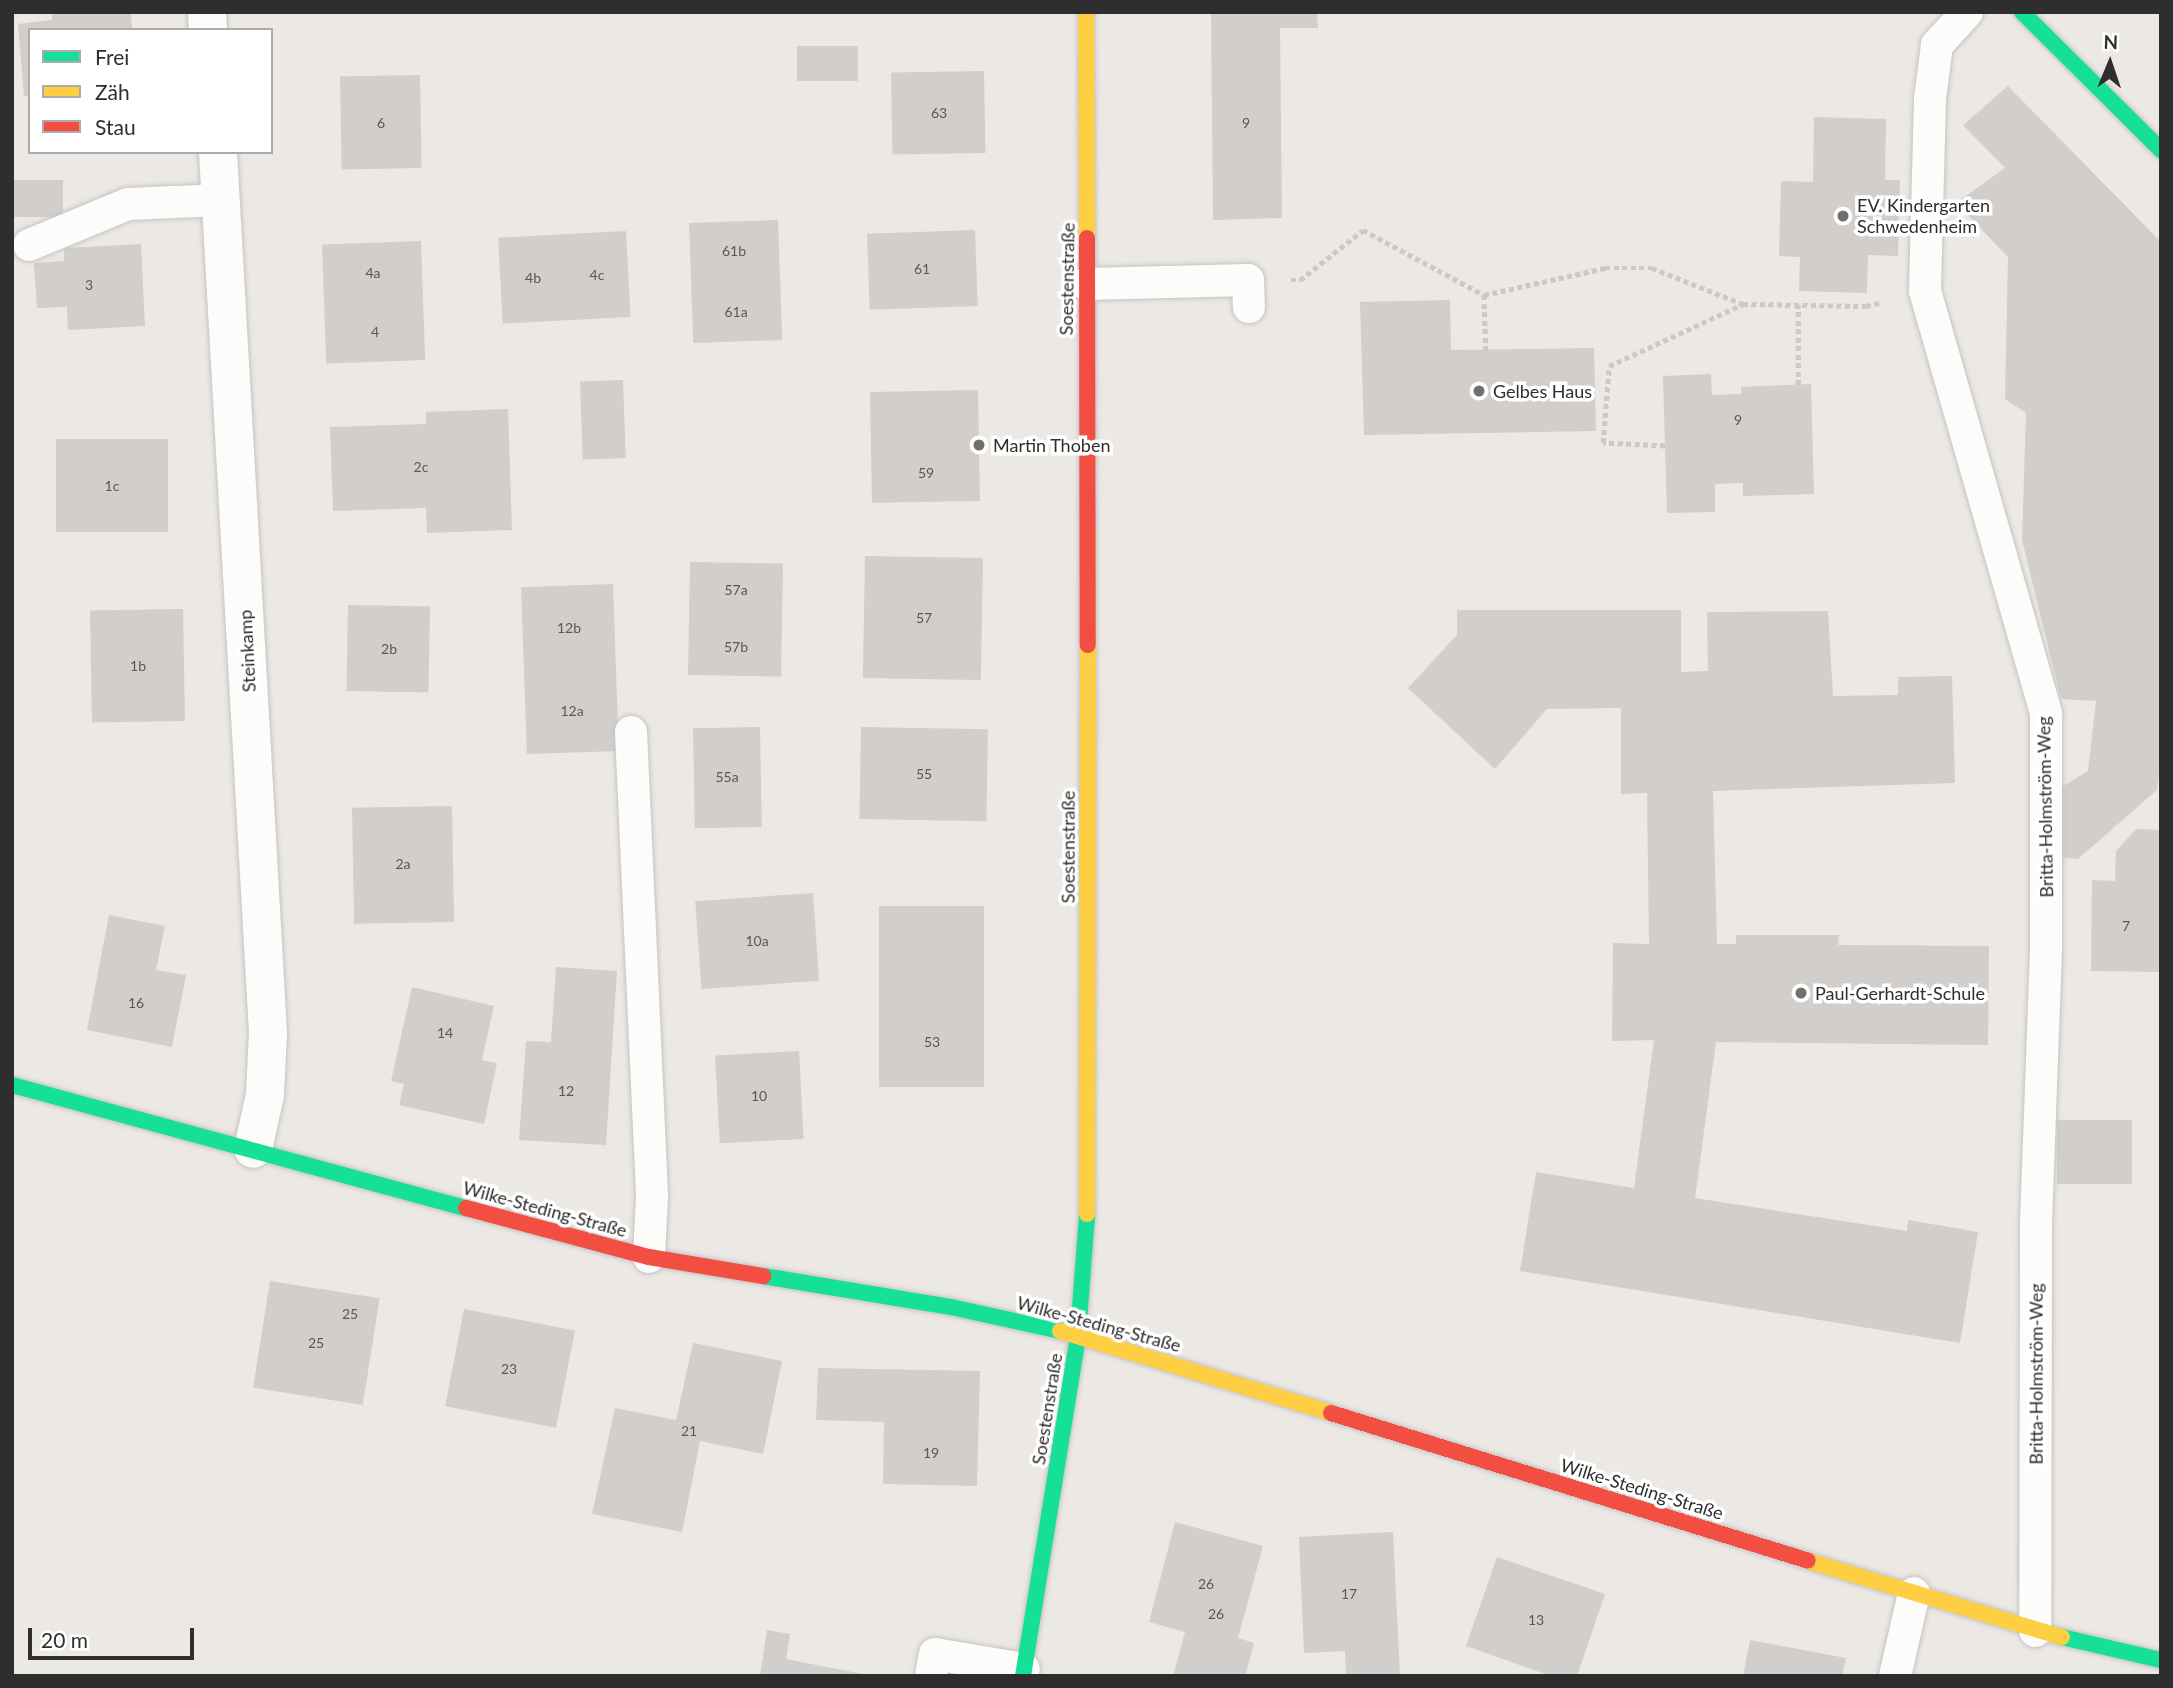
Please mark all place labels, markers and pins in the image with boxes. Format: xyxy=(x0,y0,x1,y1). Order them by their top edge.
place label: EV. Kindergarten Schwedenheim xyxy=(1857,195,1990,238)
marker: EV. Kindergarten Schwedenheim xyxy=(1835,208,1851,224)
place label: Gelbes Haus xyxy=(1493,380,1592,402)
marker: Gelbes Haus xyxy=(1471,383,1487,399)
place label: Martin Thoben xyxy=(993,434,1111,456)
marker: Martin Thoben xyxy=(971,437,987,453)
place label: Paul-Gerhardt-Schule xyxy=(1815,982,1985,1004)
marker: Paul-Gerhardt-Schule xyxy=(1793,985,1809,1001)

